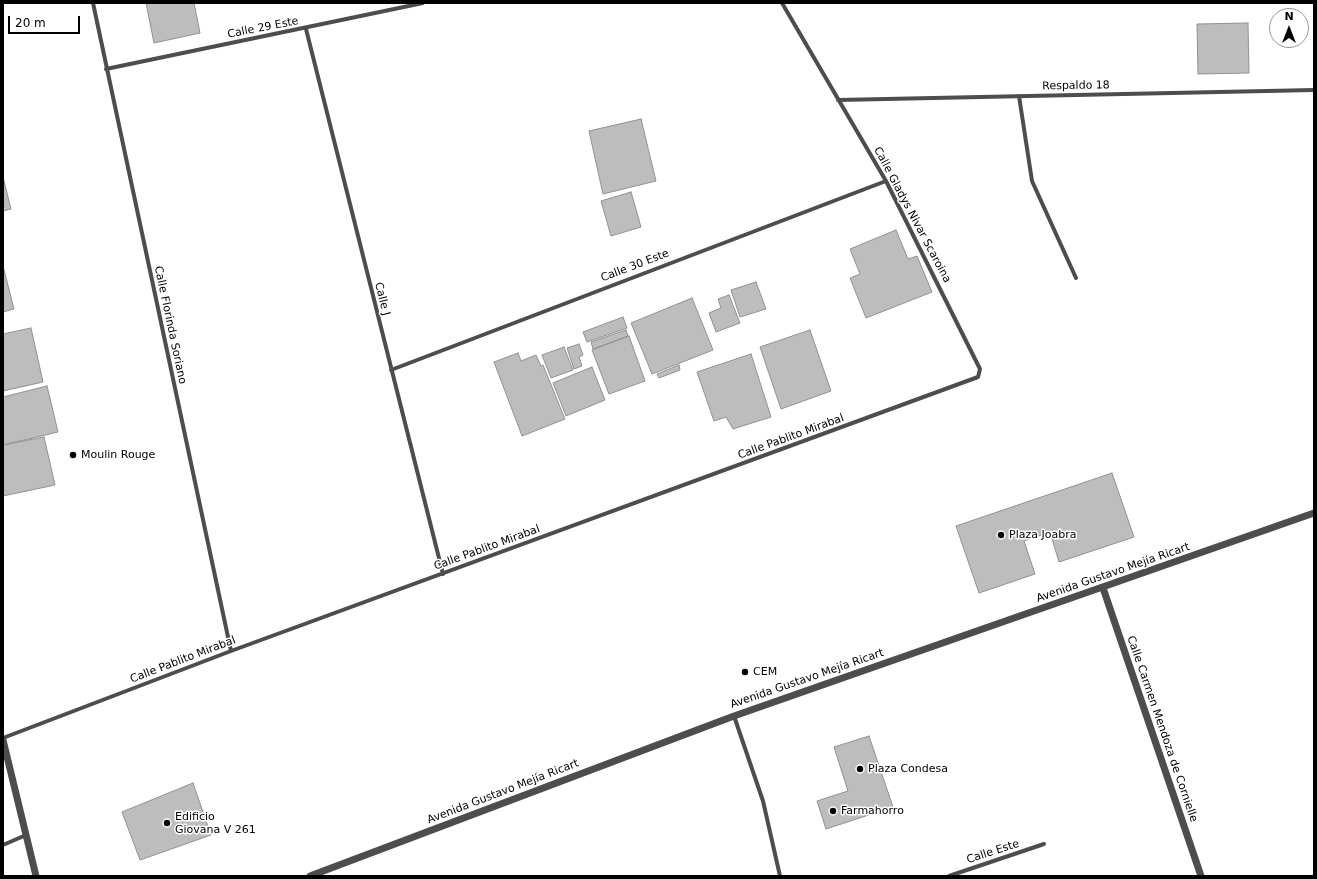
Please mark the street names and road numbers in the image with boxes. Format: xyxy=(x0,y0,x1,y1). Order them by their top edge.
street label: Calle 29 Este xyxy=(226,15,300,41)
street label: Respaldo 18 xyxy=(1042,79,1110,93)
street label: Calle Gladys Nivar Scaroina xyxy=(871,145,953,285)
street label: Calle 30 Este xyxy=(599,247,671,285)
street label: Calle Florinda Soriano xyxy=(151,265,189,385)
street label: Calle J xyxy=(371,281,393,317)
street label: Calle Pablito Mirabal xyxy=(736,412,846,462)
street label: Calle Pablito Mirabal xyxy=(432,523,542,573)
street label: Avenida Gustavo Mejía Ricart xyxy=(1035,540,1191,606)
street label: Calle Pablito Mirabal xyxy=(128,634,238,686)
street label: Calle Carmen Mendoza de Cornielle xyxy=(1124,634,1200,824)
street label: Avenida Gustavo Mejía Ricart xyxy=(729,646,885,712)
street label: Avenida Gustavo Mejía Ricart xyxy=(425,757,581,827)
street label: Calle Este xyxy=(965,837,1021,867)

